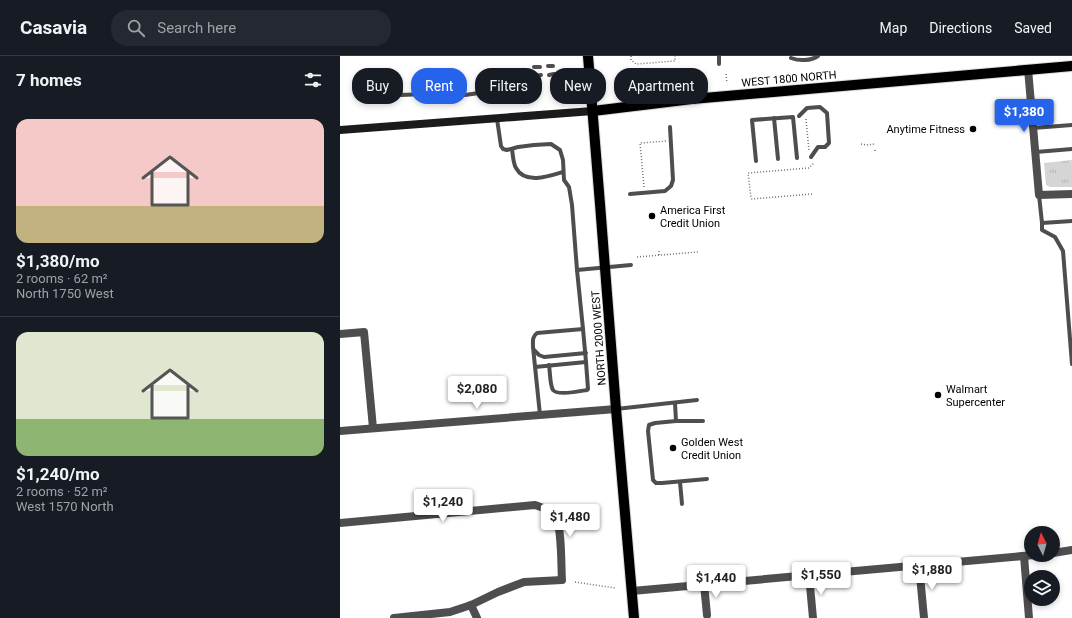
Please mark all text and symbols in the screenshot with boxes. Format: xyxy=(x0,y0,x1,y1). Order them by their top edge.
search box xyxy=(111,10,391,46)
text: Casavia xyxy=(20,16,87,39)
icon: search xyxy=(125,17,147,39)
text: Search here xyxy=(157,19,236,37)
text: Map xyxy=(880,20,907,36)
text: Directions xyxy=(929,20,992,36)
text: Saved xyxy=(1014,20,1052,36)
chip: Buy xyxy=(352,68,403,104)
chip: Rent xyxy=(411,68,467,104)
chip: Filters xyxy=(475,68,542,104)
chip: New xyxy=(550,68,606,104)
chip: Apartment xyxy=(614,68,708,104)
street label: WEST 1800 NORTH xyxy=(741,68,837,90)
icon: filters xyxy=(302,69,324,91)
text: 7 homes xyxy=(16,70,82,90)
pin: $1,380 xyxy=(991,99,1057,133)
text: $1,380 xyxy=(1004,104,1044,119)
place label: Anytime Fitness xyxy=(886,123,965,136)
marker: Anytime Fitness xyxy=(968,124,978,134)
icon: home xyxy=(134,145,206,217)
place label: America First Credit Union xyxy=(660,204,726,230)
marker: America First Credit Union xyxy=(647,211,657,221)
text: $1,380/mo xyxy=(16,251,100,271)
text: 2 rooms · 62 m² xyxy=(16,271,108,286)
text: North 1750 West xyxy=(16,286,114,301)
street label: NORTH 2000 WEST xyxy=(589,289,609,386)
icon: home xyxy=(134,358,206,430)
pin: $2,080 xyxy=(444,376,510,410)
text: $2,080 xyxy=(457,381,497,396)
place label: Walmart Supercenter xyxy=(946,383,1005,409)
marker: Walmart Supercenter xyxy=(933,390,943,400)
place label: Golden West Credit Union xyxy=(681,436,743,462)
marker: Golden West Credit Union xyxy=(668,443,678,453)
text: $1,240/mo xyxy=(16,464,100,484)
text: 2 rooms · 52 m² xyxy=(16,484,108,499)
pin: $1,240 xyxy=(410,489,476,523)
text: $1,240 xyxy=(423,494,463,509)
text: West 1570 North xyxy=(16,499,114,514)
pin: $1,480 xyxy=(537,504,603,538)
text: $1,480 xyxy=(550,509,590,524)
north arrow xyxy=(1024,526,1060,562)
map controls xyxy=(1024,526,1060,606)
pin: $1,880 xyxy=(899,557,965,591)
pin: $1,550 xyxy=(788,562,854,596)
text: $1,880 xyxy=(912,562,952,577)
pin: $1,440 xyxy=(683,565,749,599)
text: $1,550 xyxy=(801,567,841,582)
text: $1,440 xyxy=(696,570,736,585)
button: layers xyxy=(1024,570,1060,606)

